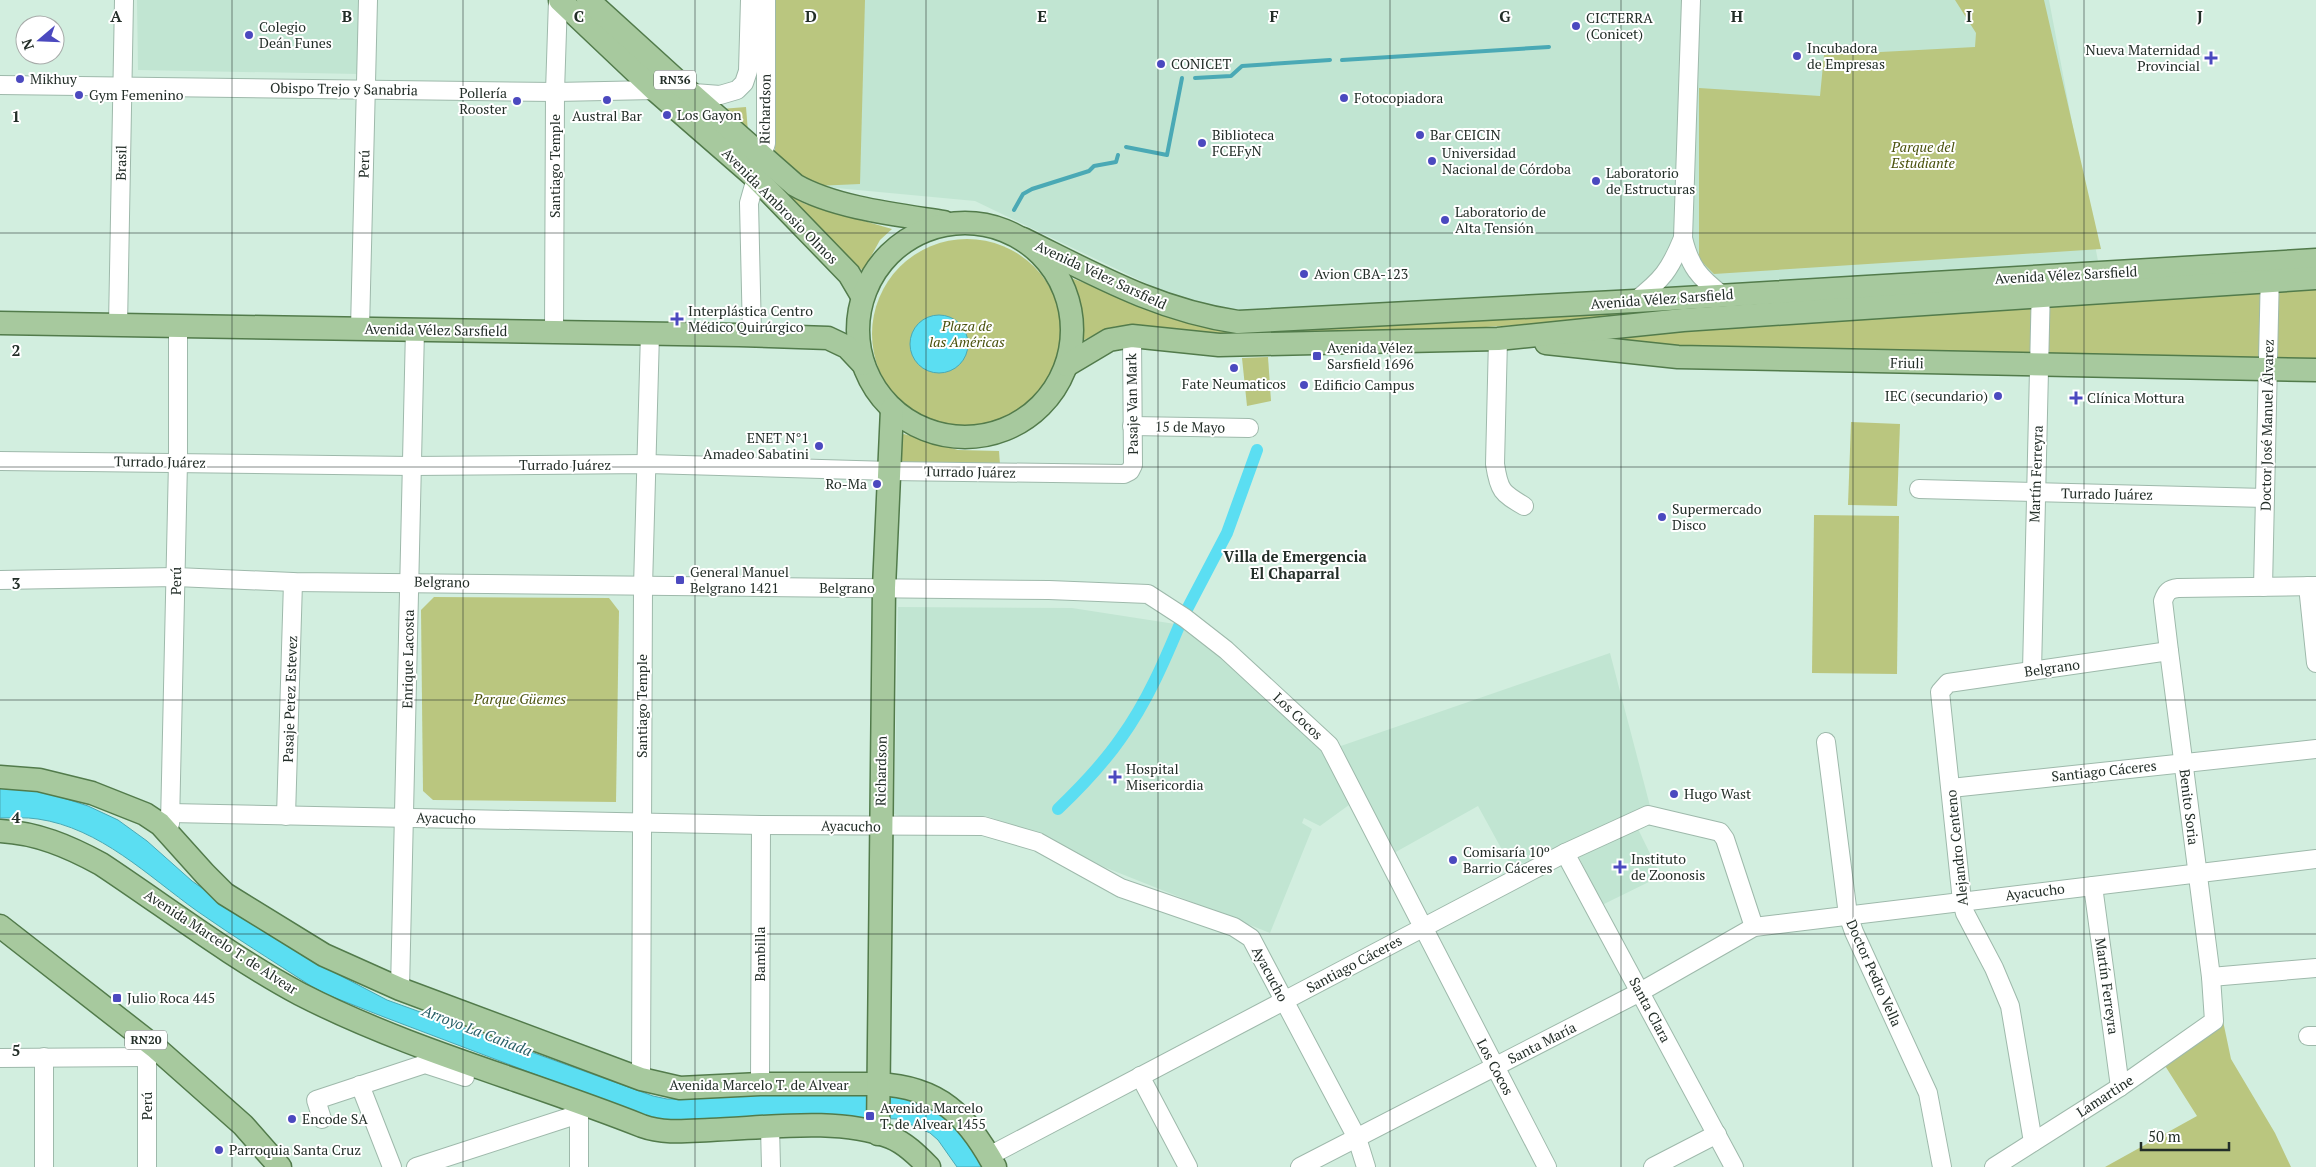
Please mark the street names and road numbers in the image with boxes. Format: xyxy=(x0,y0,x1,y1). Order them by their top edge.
road number: RN36 xyxy=(654,70,696,90)
street label: Richardson xyxy=(754,73,775,144)
street label: Obispo Trejo y Sanabria xyxy=(270,78,418,99)
street label: Santiago Temple xyxy=(545,114,564,218)
street label: Avenida Ambrosio Olmos xyxy=(718,143,843,268)
street label: Brasil xyxy=(111,145,130,181)
street label: Perú xyxy=(354,149,373,179)
street label: Avenida Vélez Sarsfield xyxy=(1032,236,1170,313)
street label: Avenida Vélez Sarsfield xyxy=(1994,261,2138,288)
street label: Avenida Vélez Sarsfield xyxy=(1590,284,1734,313)
street label: Avenida Vélez Sarsfield xyxy=(364,319,508,340)
street label: Doctor José Manuel Álvarez xyxy=(2256,339,2278,511)
street label: Pasaje Van Mark xyxy=(1121,352,1142,455)
street label: Friuli xyxy=(1890,353,1924,372)
street label: 15 de Mayo xyxy=(1155,416,1226,437)
street label: Martín Ferreyra xyxy=(2024,425,2047,523)
street label: Turrado Juárez xyxy=(114,451,206,472)
street label: Turrado Juárez xyxy=(519,455,611,474)
street label: Turrado Juárez xyxy=(924,461,1016,482)
street label: Turrado Juárez xyxy=(2061,483,2153,504)
street label: Perú xyxy=(166,567,185,595)
street label: Belgrano xyxy=(414,572,470,591)
street label: Belgrano xyxy=(819,578,875,597)
street label: Enrique Lacosta xyxy=(397,609,418,709)
street label: Pasaje Perez Estevez xyxy=(278,635,301,763)
street label: Santiago Temple xyxy=(632,654,651,758)
street label: Belgrano xyxy=(2023,654,2081,681)
street label: Los Cocos xyxy=(1269,688,1327,744)
street label: Richardson xyxy=(870,735,891,806)
street label: Santiago Cáceres xyxy=(2050,756,2158,785)
street label: Benito Soria xyxy=(2175,768,2204,846)
street label: Alejandro Centeno xyxy=(1941,789,1972,907)
street label: Ayacucho xyxy=(416,807,476,828)
street label: Ayacucho xyxy=(821,815,881,836)
street label: Ayacucho xyxy=(2004,878,2066,905)
street label: Avenida Marcelo T. de Alvear xyxy=(141,885,302,999)
street label: Doctor Pedro Vella xyxy=(1842,916,1907,1029)
street label: Bambilla xyxy=(750,926,769,982)
street label: Santiago Cáceres xyxy=(1303,930,1405,997)
street label: Martín Ferreyra xyxy=(2091,936,2124,1035)
street label: Ayacucho xyxy=(1248,943,1293,1005)
street label: Santa Clara xyxy=(1625,974,1676,1046)
street label: Santa María xyxy=(1504,1017,1579,1068)
road number: RN20 xyxy=(125,1030,167,1050)
street label: Los Cocos xyxy=(1473,1035,1518,1098)
street label: Lamartine xyxy=(2073,1070,2137,1121)
street label: Avenida Marcelo T. de Alvear xyxy=(669,1075,849,1094)
street label: Perú xyxy=(137,1092,156,1120)

